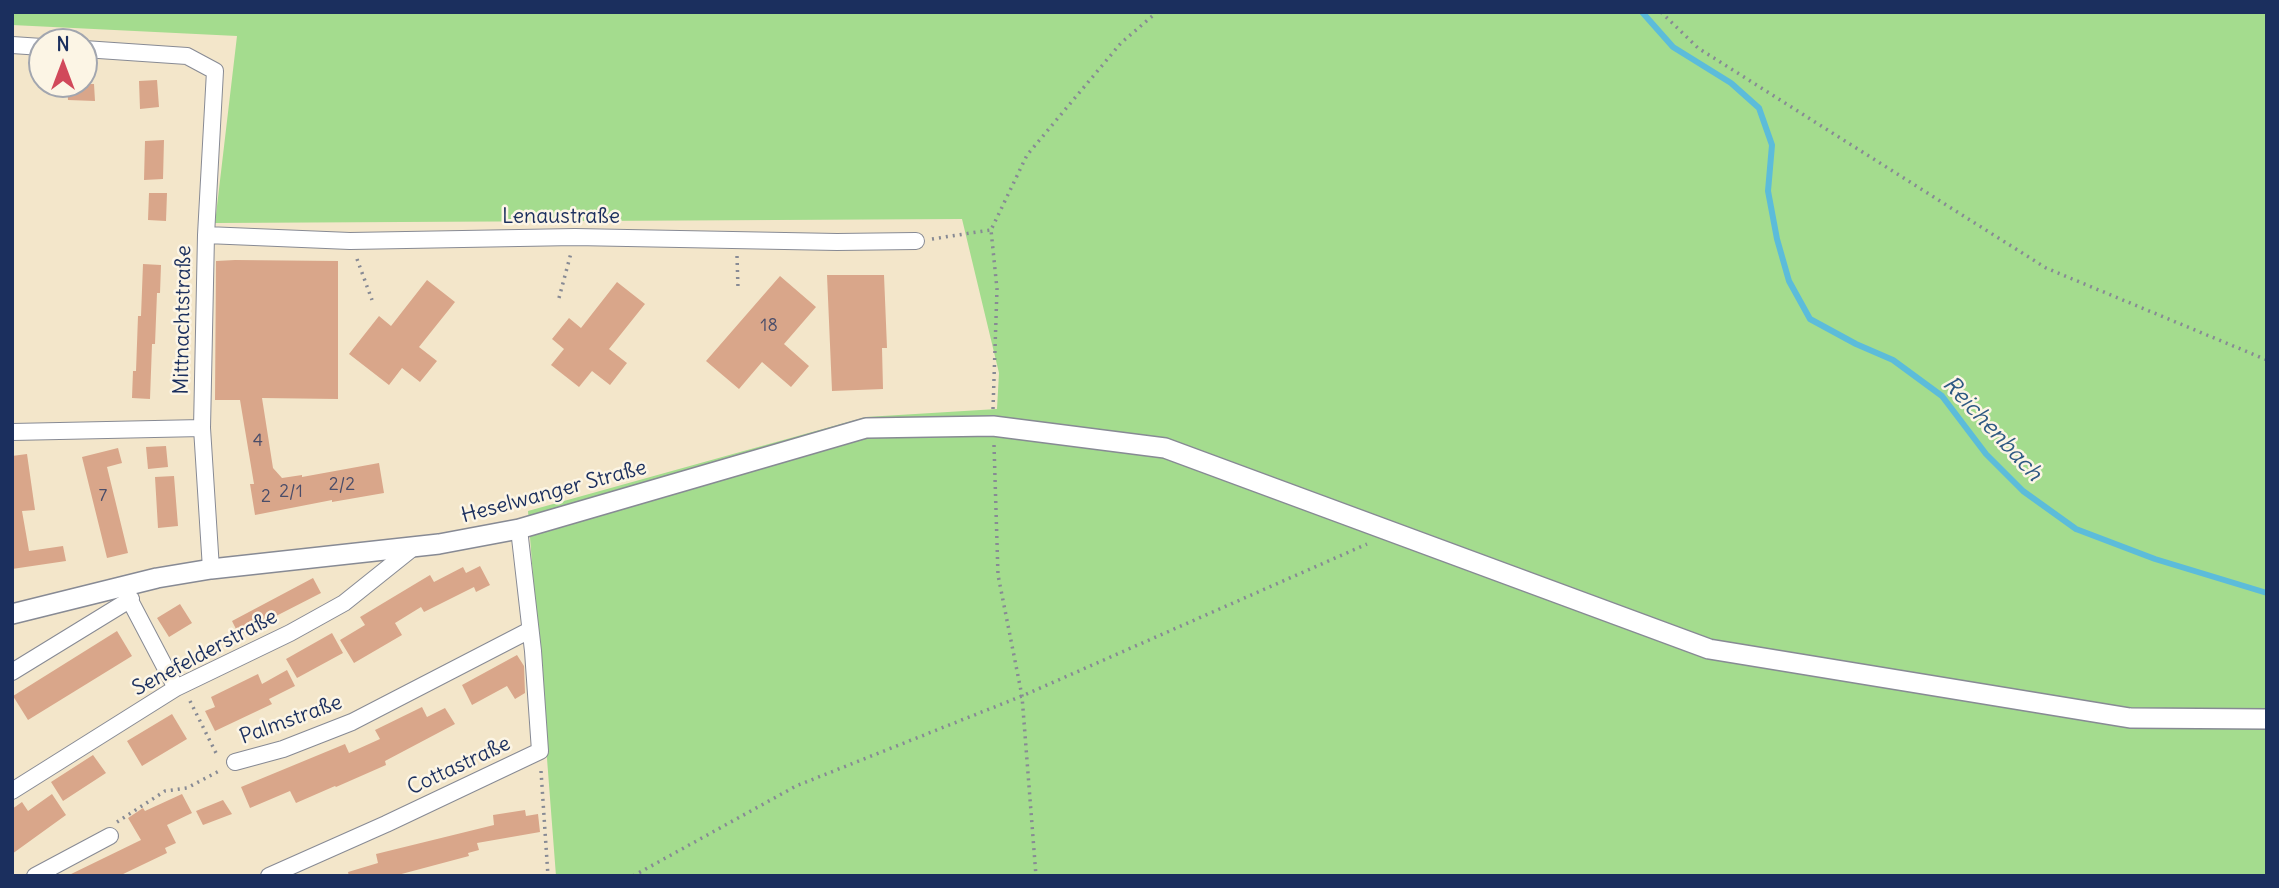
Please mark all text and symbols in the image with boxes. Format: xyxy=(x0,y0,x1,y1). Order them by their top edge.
north arrow xyxy=(28,28,98,98)
text: N xyxy=(56,32,70,56)
street label: Lenaustraße xyxy=(502,204,620,230)
street label: Mittnachtstraße xyxy=(169,245,197,395)
house number: 18 xyxy=(760,315,778,337)
water label: Reichenbach xyxy=(1937,371,2047,487)
house number: 4 xyxy=(253,430,263,452)
street label: Heselwanger Straße xyxy=(459,455,649,529)
house number: 2/2 xyxy=(329,474,355,496)
house number: 2/1 xyxy=(279,481,303,503)
house number: 7 xyxy=(99,485,107,507)
house number: 2 xyxy=(261,486,271,508)
street label: Senefelderstraße xyxy=(128,604,282,702)
street label: Palmstraße xyxy=(236,690,346,750)
street label: Cottastraße xyxy=(403,731,515,801)

